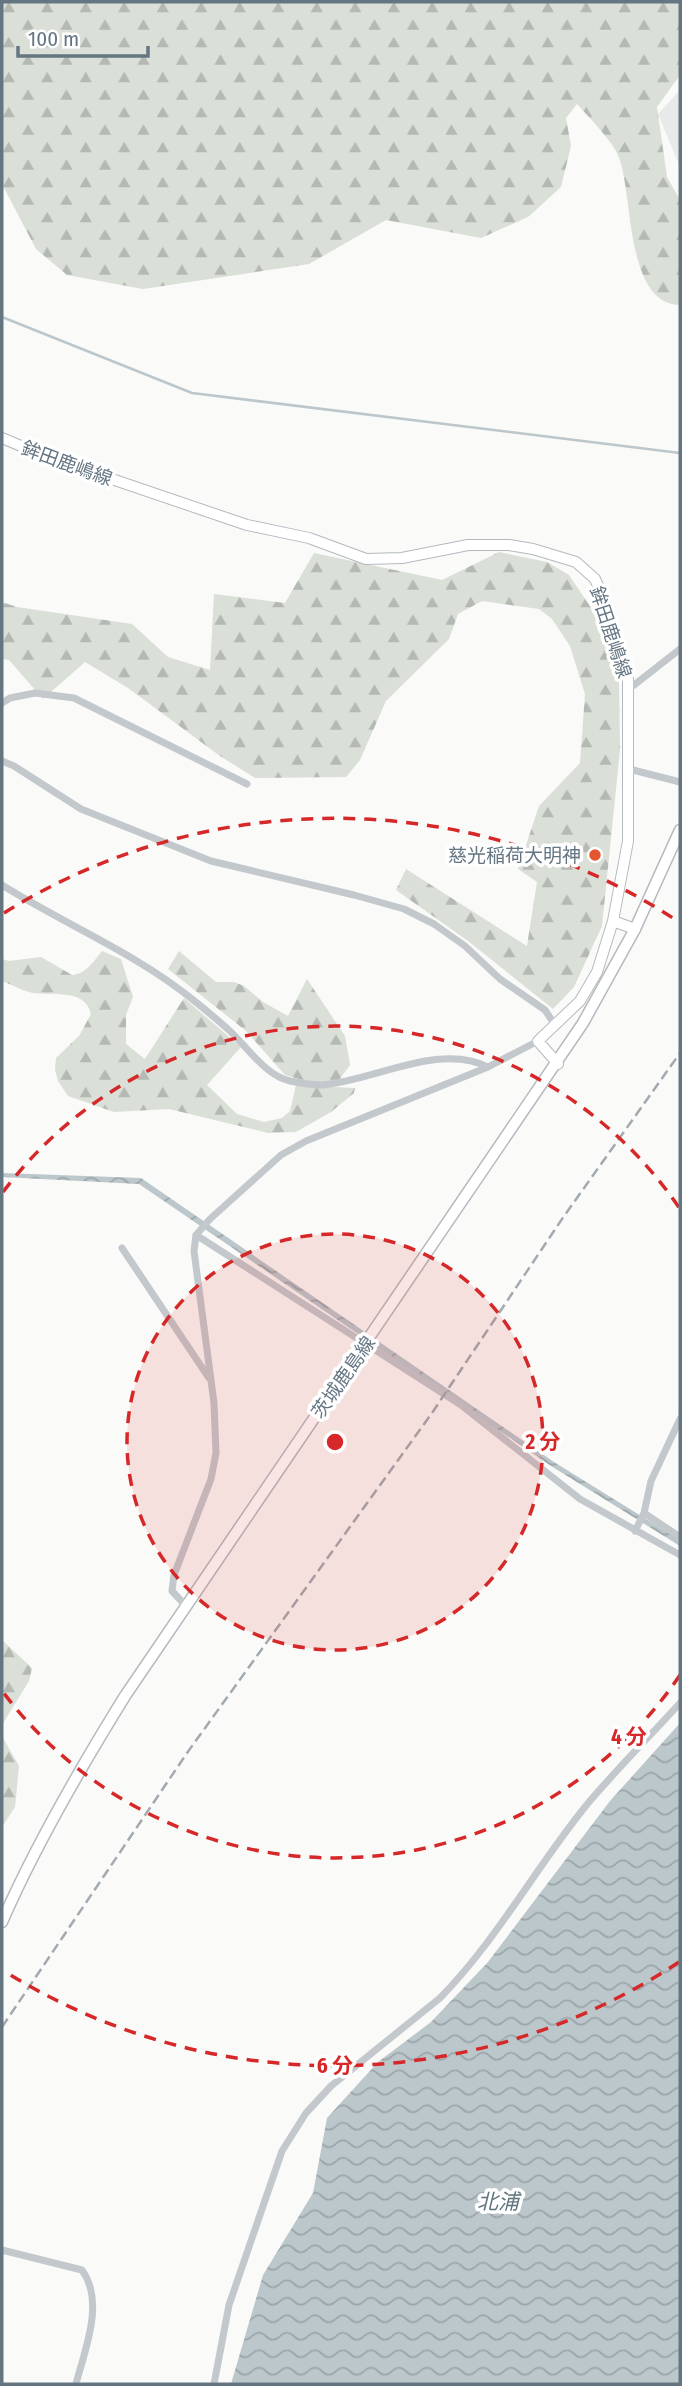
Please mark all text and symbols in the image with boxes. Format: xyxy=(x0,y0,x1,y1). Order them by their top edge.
scale bar xyxy=(18,14,147,58)
text: 100 m xyxy=(28,26,79,52)
street label: 鉾田鹿嶋線 xyxy=(18,436,115,491)
street label: 鉾田鹿嶋線 xyxy=(585,583,636,681)
place label: 慈光稲荷大明神 xyxy=(448,844,581,867)
marker: 慈光稲荷大明神 xyxy=(587,847,603,863)
street label: 茨城鹿島線 xyxy=(307,1332,380,1423)
text: 2 分 xyxy=(524,1429,561,1455)
centre of rings xyxy=(323,1430,347,1454)
text: 4 分 xyxy=(611,1724,647,1750)
text: 6 分 xyxy=(317,2053,353,2079)
water label: 北浦 xyxy=(477,2189,522,2215)

